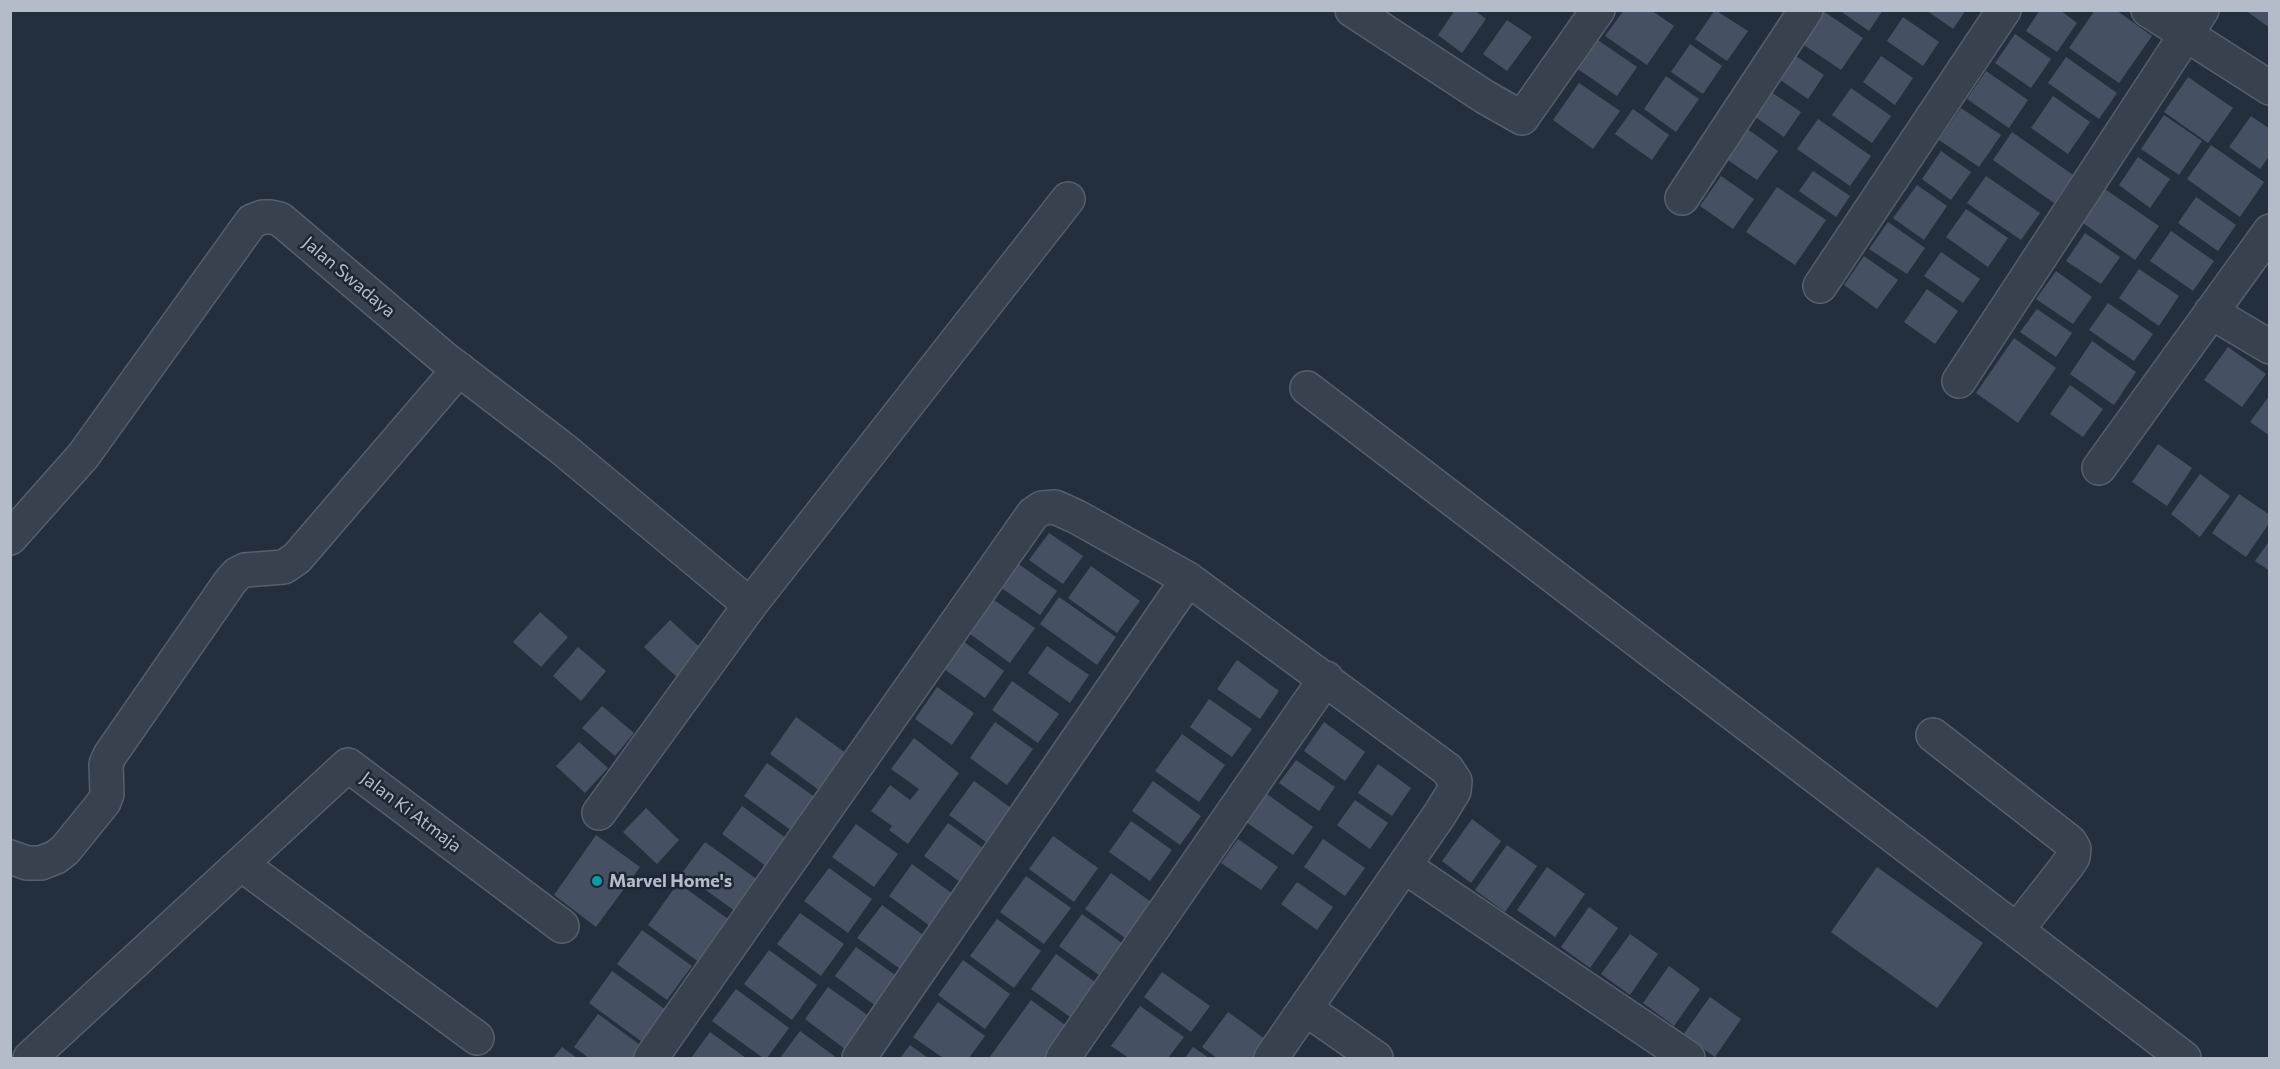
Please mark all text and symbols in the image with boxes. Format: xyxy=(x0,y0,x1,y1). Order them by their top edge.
street label: Jalan Swadaya xyxy=(298,232,400,322)
street label: Jalan Ki Atmaja xyxy=(356,767,466,857)
place label: Marvel Home's xyxy=(609,870,732,892)
marker: Marvel Home's xyxy=(590,874,604,888)

